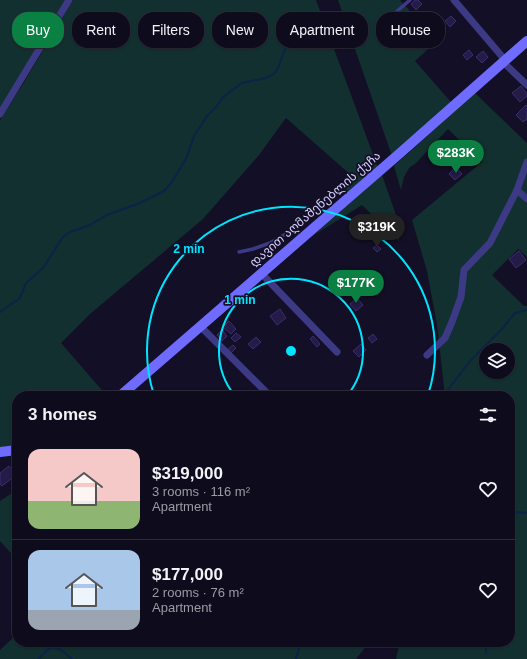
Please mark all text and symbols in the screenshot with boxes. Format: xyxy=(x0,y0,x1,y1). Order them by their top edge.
chip: Buy xyxy=(12,12,64,48)
chip: Rent xyxy=(72,12,130,48)
chip: Filters xyxy=(138,12,204,48)
chip: New xyxy=(212,12,268,48)
chip: Apartment xyxy=(276,12,368,48)
chip: House xyxy=(376,12,445,48)
pin: $283K xyxy=(428,140,484,174)
text: $283K xyxy=(437,145,475,160)
street label: დავით აღმაშენებლის ქუჩა xyxy=(247,148,384,270)
pin: $319K xyxy=(349,214,405,248)
text: $319K xyxy=(358,219,396,234)
text: 2 min xyxy=(173,242,205,256)
pin: $177K xyxy=(328,270,384,304)
text: $177K xyxy=(337,275,375,290)
text: 1 min xyxy=(224,293,256,307)
map controls xyxy=(479,343,515,379)
button: layers xyxy=(479,343,515,379)
centre of rings xyxy=(284,344,298,358)
icon: filters xyxy=(477,404,499,426)
text: 3 homes xyxy=(28,405,97,424)
text: $319,000 xyxy=(152,464,223,483)
icon: home xyxy=(60,465,108,513)
icon: heart xyxy=(477,478,499,500)
text: 3 rooms · 116 m² xyxy=(152,484,250,499)
text: Apartment xyxy=(152,499,212,514)
text: $177,000 xyxy=(152,565,223,584)
icon: home xyxy=(60,566,108,614)
icon: heart xyxy=(477,579,499,601)
text: 2 rooms · 76 m² xyxy=(152,585,244,600)
text: Apartment xyxy=(152,600,212,615)

